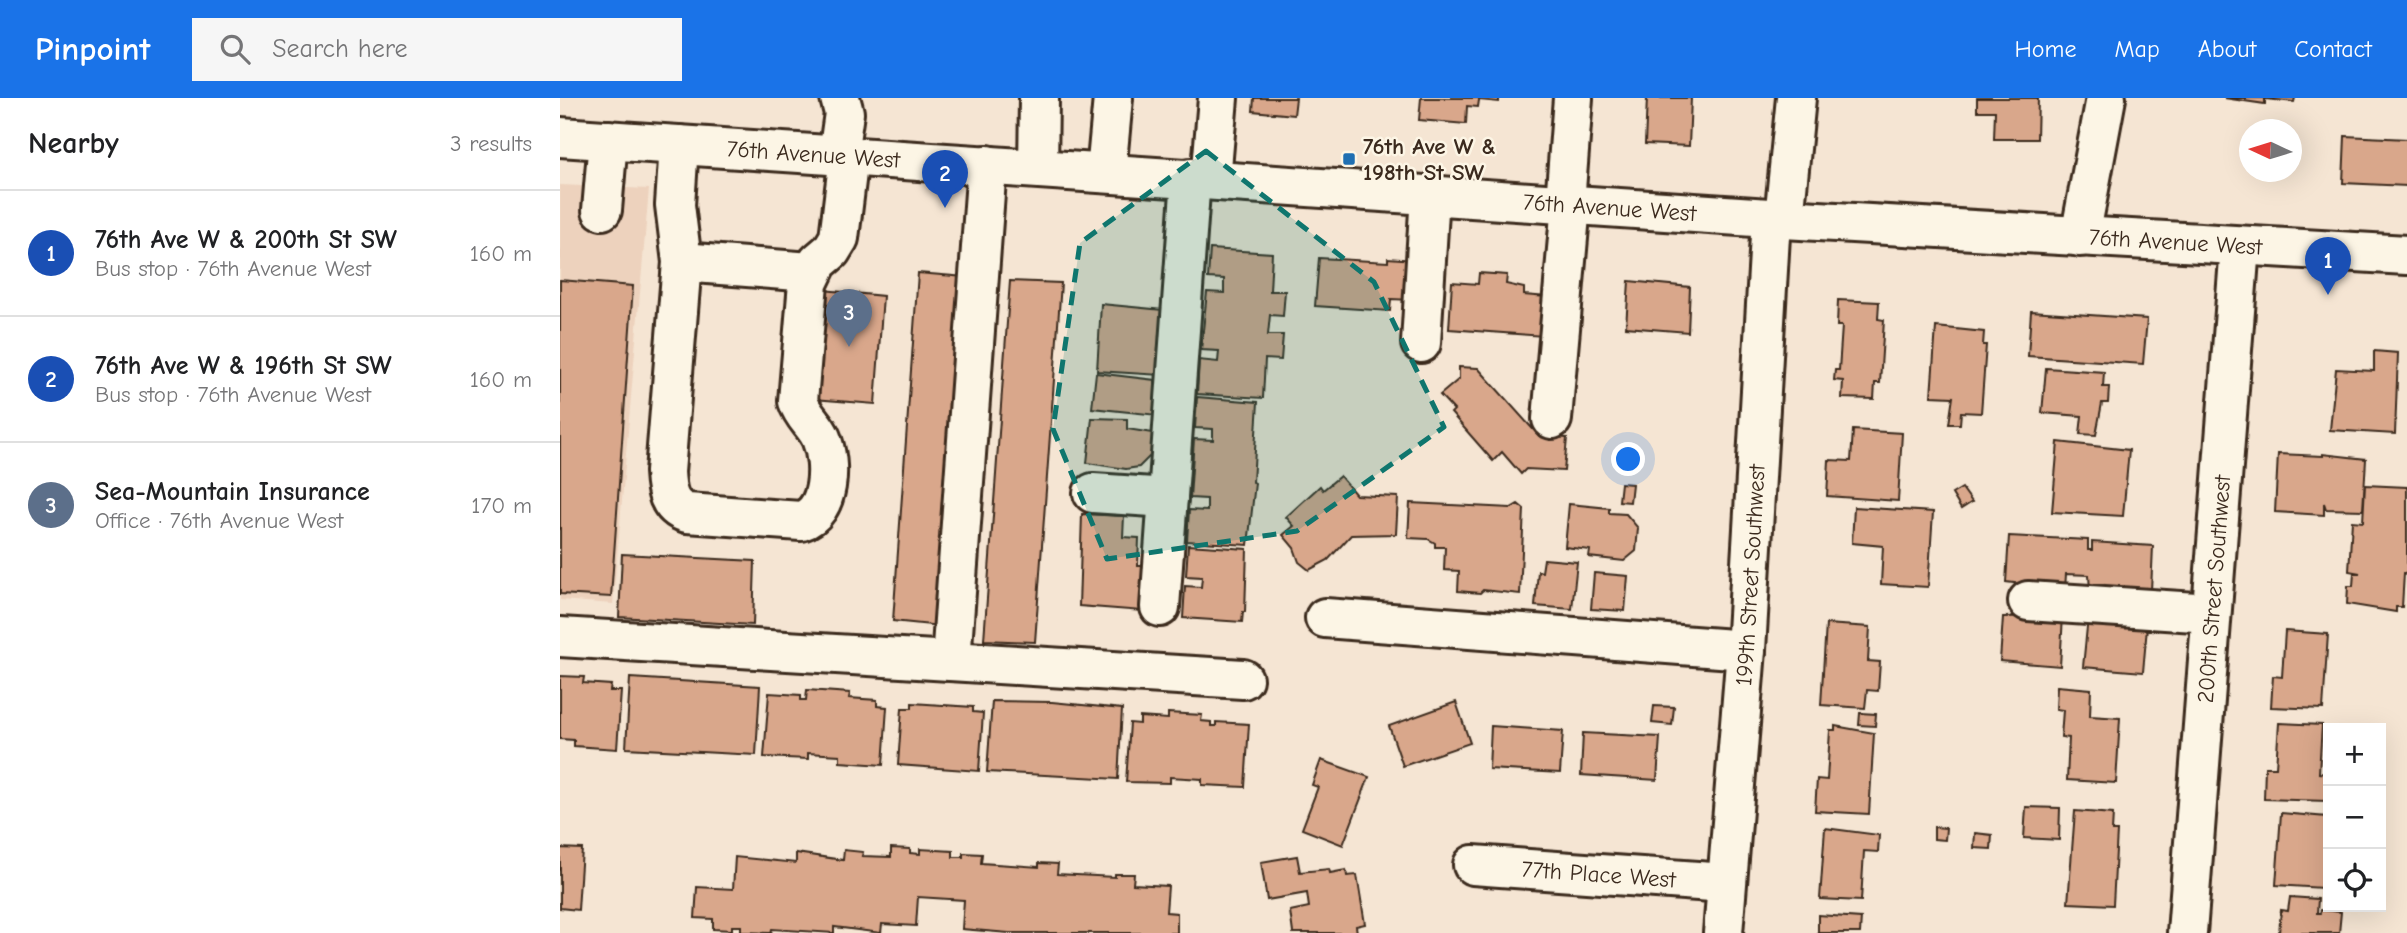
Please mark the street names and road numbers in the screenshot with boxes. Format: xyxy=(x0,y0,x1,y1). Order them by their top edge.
street label: 76th Avenue West xyxy=(726,135,902,173)
street label: 76th Avenue West xyxy=(1522,188,1699,227)
street label: 76th Avenue West xyxy=(2088,223,2264,260)
street label: 199th Street Southwest xyxy=(1730,462,1770,687)
street label: 200th Street Southwest xyxy=(2191,473,2236,704)
street label: 77th Place West xyxy=(1521,855,1678,893)

